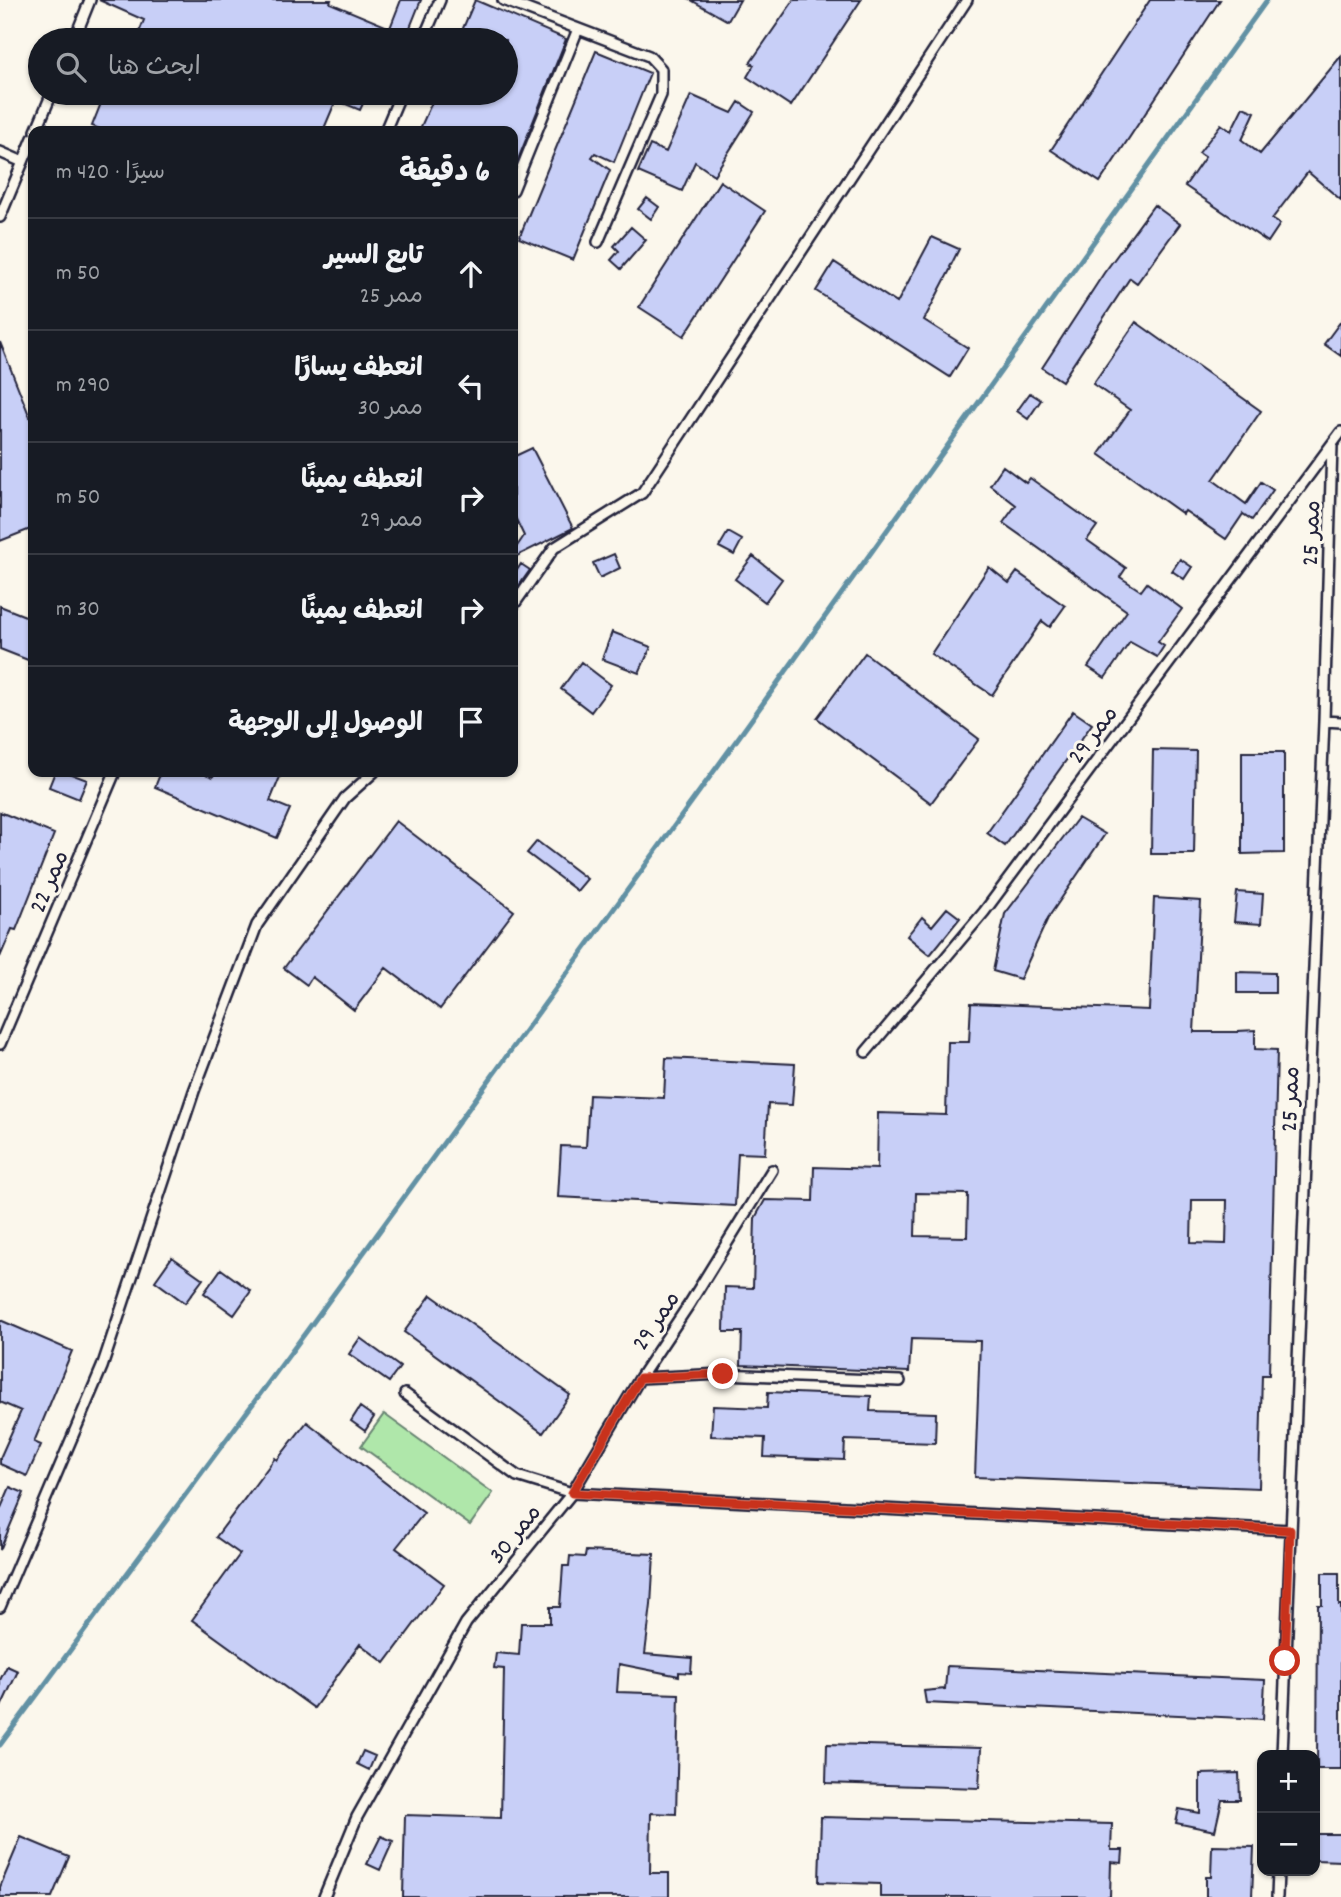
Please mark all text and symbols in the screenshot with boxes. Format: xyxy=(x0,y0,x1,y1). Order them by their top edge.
search box xyxy=(28,28,518,105)
icon: search xyxy=(52,48,90,86)
text: ابحث هنا xyxy=(108,50,201,87)
text: 6 دقيقة xyxy=(399,153,490,196)
text: سيرًا · 420 m xyxy=(56,157,165,190)
text: تابع السير xyxy=(324,239,423,276)
icon: ahead xyxy=(452,255,490,293)
text: 50 m xyxy=(56,258,100,291)
text: ممر 25 xyxy=(360,281,423,314)
text: انعطف يسارًا xyxy=(294,351,423,388)
icon: left xyxy=(452,367,490,405)
text: 290 m xyxy=(56,370,110,403)
text: ممر 30 xyxy=(358,393,423,426)
text: انعطف يمينًا xyxy=(301,463,423,500)
icon: right xyxy=(452,479,490,517)
text: 50 m xyxy=(56,482,100,515)
street label: ممر 25 xyxy=(1295,500,1331,567)
text: ممر 29 xyxy=(360,505,423,538)
icon: right xyxy=(452,591,490,629)
text: 30 m xyxy=(56,594,100,627)
text: انعطف يمينًا xyxy=(301,594,423,631)
street label: ممر 29 xyxy=(1061,699,1128,772)
icon: arrive xyxy=(452,703,490,741)
text: الوصول إلى الوجهة xyxy=(228,706,423,743)
street label: ممر 22 xyxy=(22,845,79,919)
street label: ممر 25 xyxy=(1274,1066,1310,1133)
street label: ممر 29 xyxy=(625,1285,690,1358)
route end xyxy=(707,1358,738,1389)
street label: ممر 30 xyxy=(482,1498,551,1572)
route start xyxy=(1269,1645,1300,1676)
map controls xyxy=(1257,1750,1320,1876)
button: + xyxy=(1257,1750,1320,1813)
button: − xyxy=(1257,1813,1320,1876)

